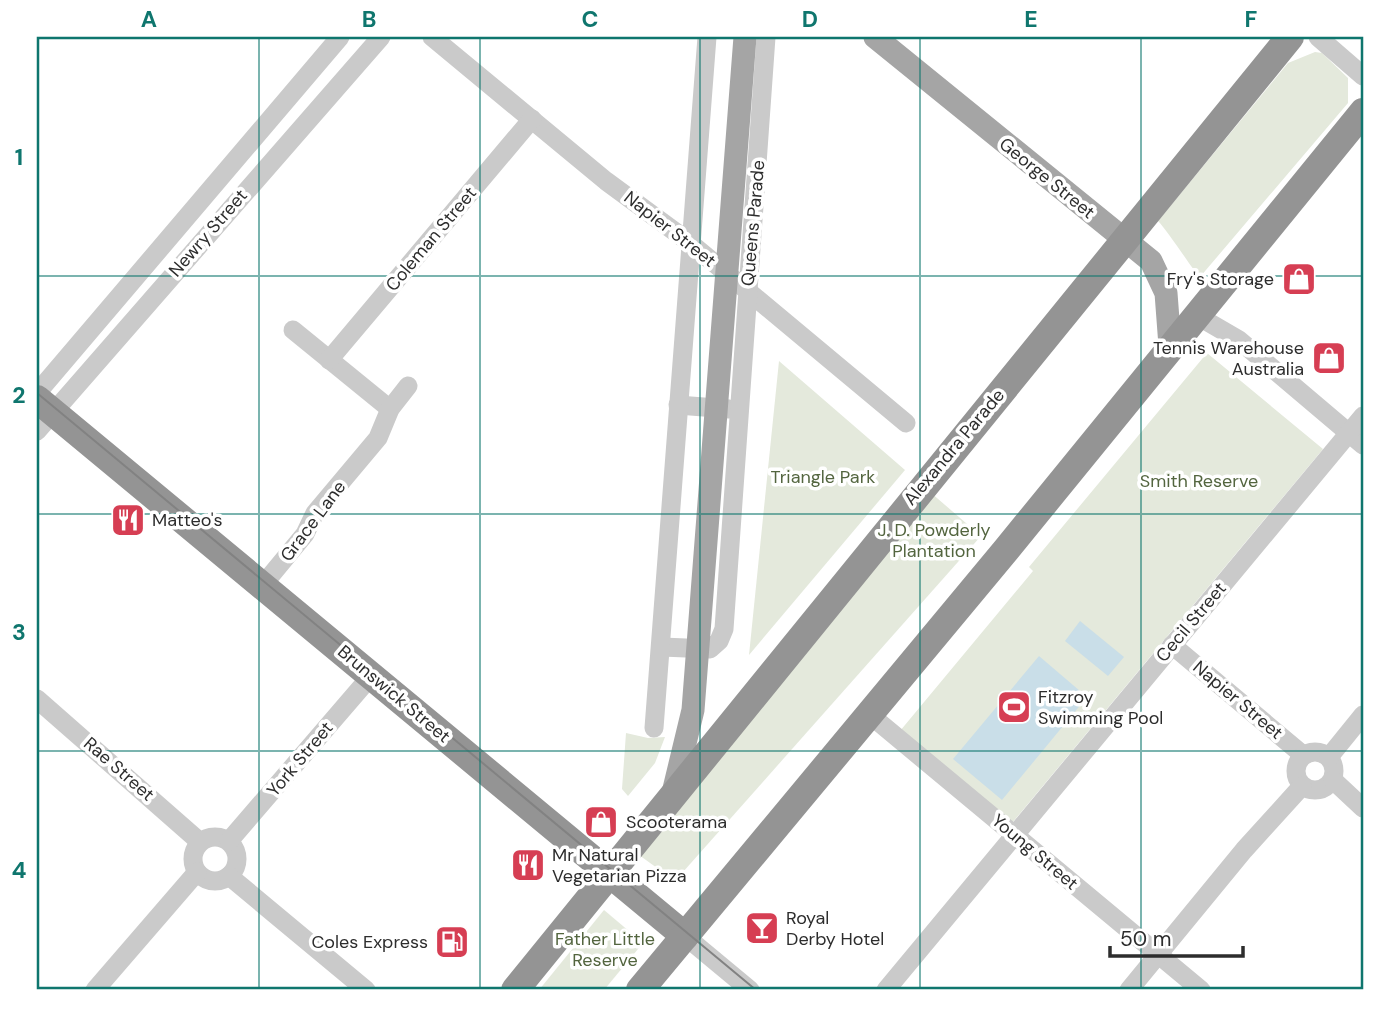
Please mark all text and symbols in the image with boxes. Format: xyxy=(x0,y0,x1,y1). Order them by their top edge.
text: A xyxy=(141,4,157,34)
text: B xyxy=(362,4,376,34)
text: C xyxy=(582,4,598,34)
text: D xyxy=(802,4,818,34)
text: E xyxy=(1024,4,1038,34)
text: F xyxy=(1245,4,1258,34)
street label: George Street xyxy=(994,132,1100,224)
text: 1 xyxy=(15,142,23,172)
street label: Queens Parade xyxy=(736,159,770,287)
street label: Coleman Street xyxy=(380,182,482,296)
street label: Newry Street xyxy=(163,184,253,282)
street label: Napier Street xyxy=(619,186,721,272)
shop icon: Fry's Storage xyxy=(1280,260,1318,298)
place label: Fry's Storage xyxy=(1167,267,1274,291)
place label: Tennis Warehouse Australia xyxy=(1153,336,1304,381)
shop icon: Tennis Warehouse Australia xyxy=(1310,339,1348,377)
text: 2 xyxy=(12,380,26,410)
street label: Alexandra Parade xyxy=(898,384,1010,510)
park label: Triangle Park xyxy=(771,465,875,489)
park label: Smith Reserve xyxy=(1140,469,1258,493)
street label: Grace Lane xyxy=(275,476,351,566)
restaurant icon: Matteo's xyxy=(109,501,147,539)
place label: Matteo's xyxy=(152,508,223,532)
park label: J. D. Powderly Plantation xyxy=(877,518,991,563)
street label: Cecil Street xyxy=(1150,577,1232,667)
text: 3 xyxy=(12,617,26,647)
street label: Brunswick Street xyxy=(333,640,455,748)
street label: Napier Street xyxy=(1188,655,1288,745)
place label: Fitzroy Swimming Pool xyxy=(1038,685,1163,730)
sports icon: Fitzroy Swimming Pool xyxy=(995,688,1033,726)
street label: York Street xyxy=(262,716,338,802)
street label: Rae Street xyxy=(79,732,159,806)
shop icon: Scooterama xyxy=(582,803,620,841)
street label: Young Street xyxy=(987,809,1083,895)
place label: Scooterama xyxy=(626,810,727,834)
place label: Mr Natural Vegetarian Pizza xyxy=(552,843,686,888)
restaurant icon: Mr Natural Vegetarian Pizza xyxy=(509,846,547,884)
text: 4 xyxy=(12,855,27,885)
place label: Royal Derby Hotel xyxy=(786,906,884,951)
bar icon: Royal Derby Hotel xyxy=(743,909,781,947)
scale bar xyxy=(1110,915,1242,959)
fuel station icon: Coles Express xyxy=(433,923,471,961)
text: 50 m xyxy=(1120,925,1171,953)
park label: Father Little Reserve xyxy=(555,927,655,972)
place label: Coles Express xyxy=(311,930,428,954)

